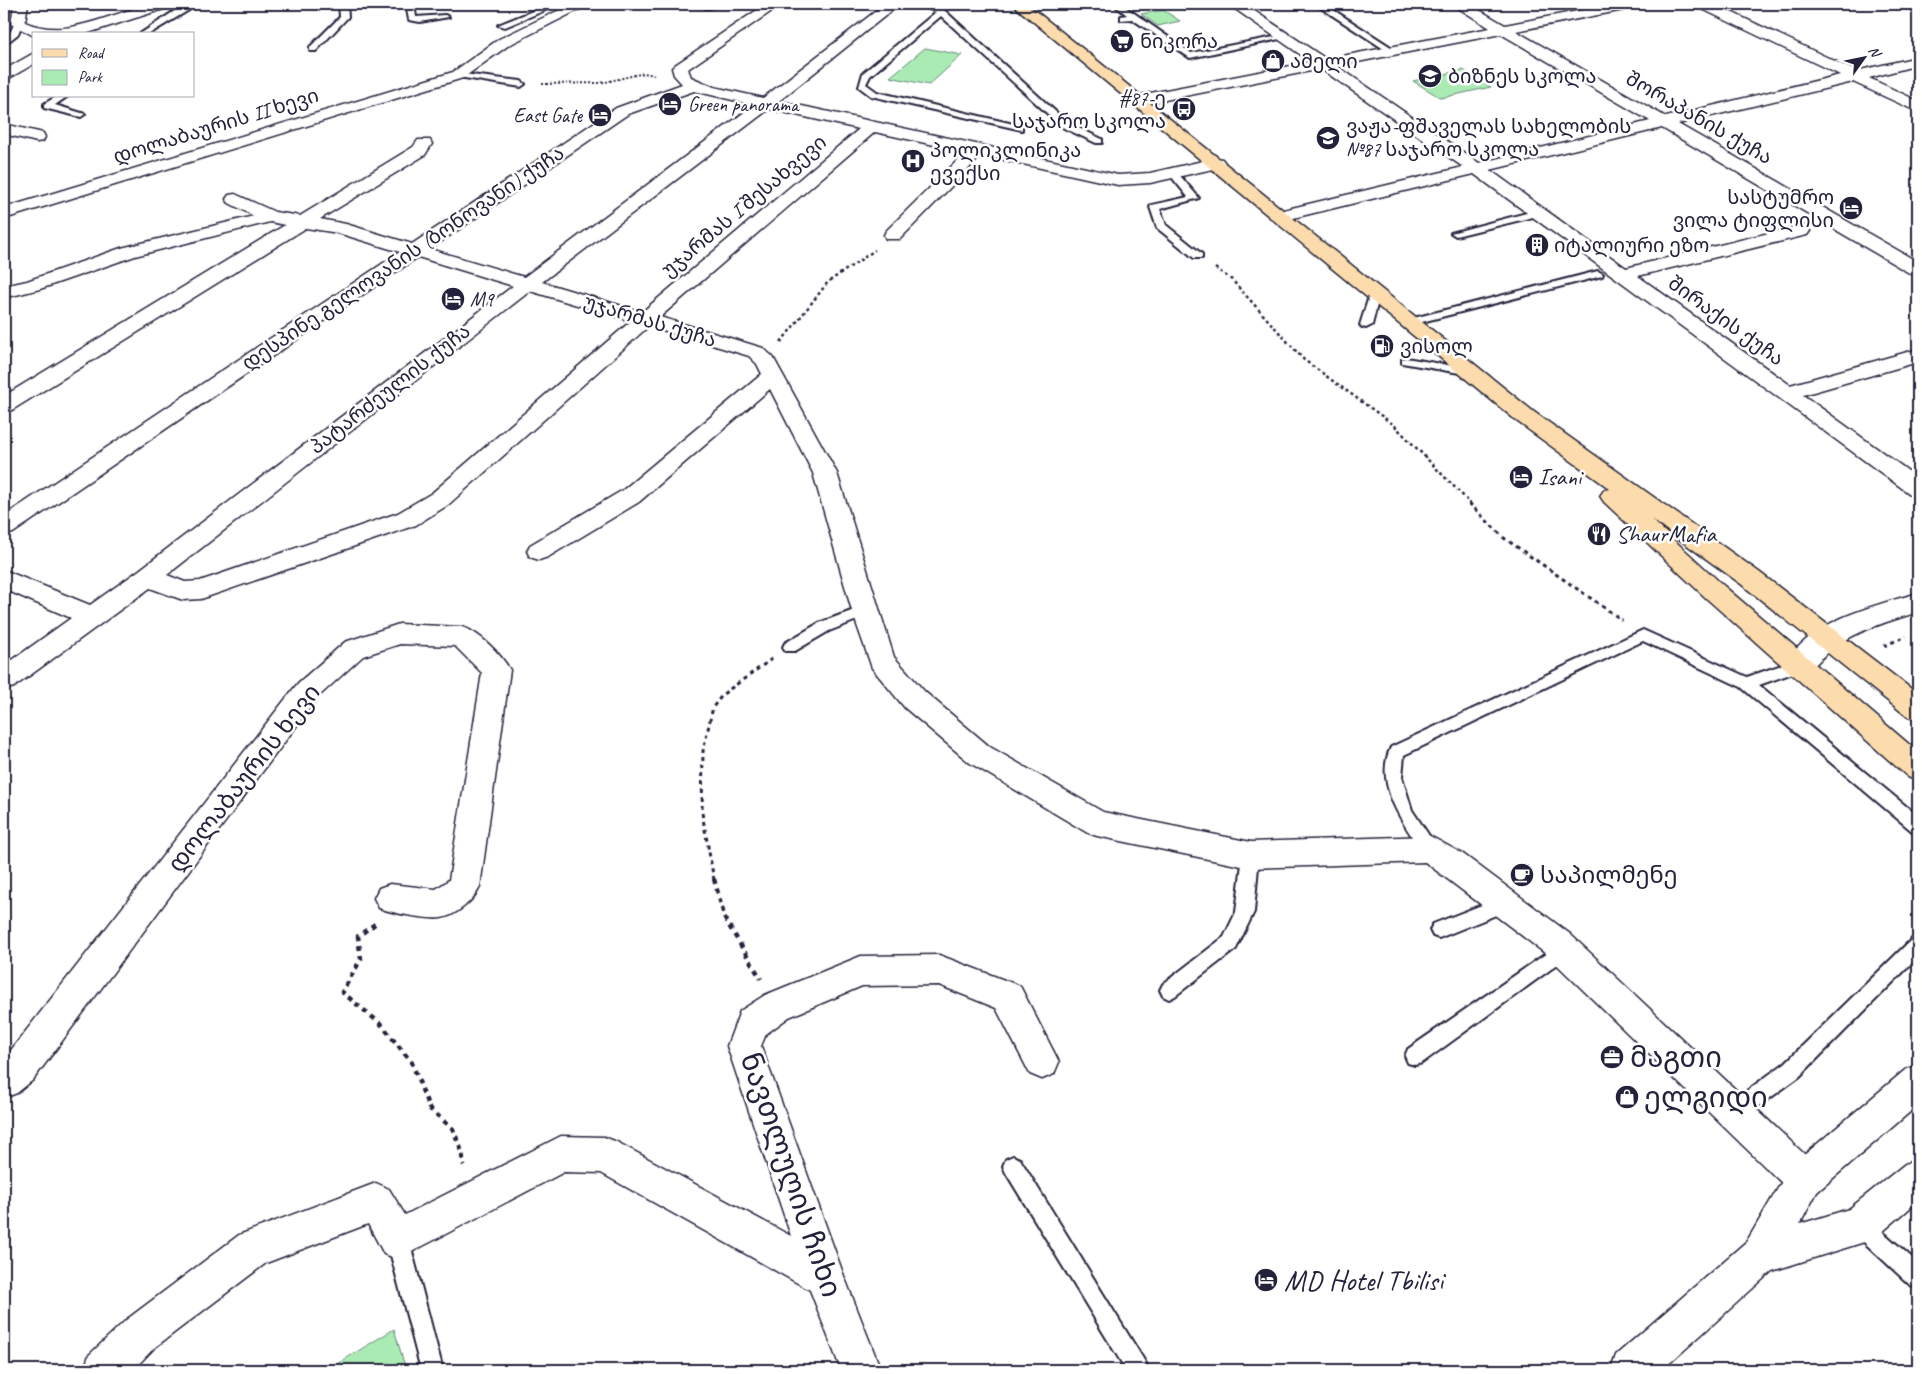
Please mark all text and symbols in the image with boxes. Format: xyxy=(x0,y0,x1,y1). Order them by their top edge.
supermarket icon: ნიკორა xyxy=(1109,28,1135,54)
place label: ნიკორა xyxy=(1140,29,1218,54)
legend xyxy=(32,32,195,98)
north arrow xyxy=(1840,32,1890,82)
text: N xyxy=(1865,43,1885,61)
text: Road xyxy=(78,44,105,63)
shop icon: ამელი xyxy=(1260,48,1286,74)
place label: ამელი xyxy=(1290,49,1358,74)
school or university icon: ბიზნეს სკოლა xyxy=(1417,63,1443,89)
place label: ბიზნეს სკოლა xyxy=(1448,64,1596,89)
street label: შორაპანის ქუჩა xyxy=(1621,66,1777,170)
text: Park xyxy=(78,68,103,87)
street label: დოლაბაურის II ხევი xyxy=(110,83,322,169)
place label: #87-ე საჯარო სკოლა xyxy=(1012,86,1166,134)
hotel icon: Green panorama xyxy=(657,91,683,117)
place label: Green panorama xyxy=(688,92,800,117)
bus stop icon: #87-ე საჯარო სკოლა xyxy=(1171,96,1197,122)
hotel icon: East Gate xyxy=(587,102,613,128)
place label: East Gate xyxy=(514,103,583,128)
place label: ვაჟა-ფშაველას სახელობის №87 საჯარო სკოლა xyxy=(1346,114,1631,162)
school or university icon: ვაჟა-ფშაველას სახელობის №87 საჯარო სკოლა xyxy=(1315,125,1341,151)
street label: უჯარმას I შესახვევი xyxy=(656,130,832,282)
place label: პოლიკლინიკა ევექსი xyxy=(930,138,1081,186)
street label: დესპინე გელოვანის (ბონოვანი) ქუჩა xyxy=(237,140,569,376)
hospital icon: პოლიკლინიკა ევექსი xyxy=(900,148,926,174)
place label: სასტუმრო ვილა ტიფლისი xyxy=(1673,185,1834,233)
hotel icon: სასტუმრო ვილა ტიფლისი xyxy=(1838,195,1864,221)
building icon: იტალიური ეზო xyxy=(1524,232,1550,258)
place label: იტალიური ეზო xyxy=(1554,233,1709,258)
street label: შირაქის ქუჩა xyxy=(1663,271,1789,371)
hotel icon: M9 xyxy=(440,286,466,312)
place label: M9 xyxy=(470,287,495,312)
street label: უჯარმას ქუჩა xyxy=(581,289,719,353)
street label: პატარძეულის ქუჩა xyxy=(305,318,475,460)
fuel station icon: ვისოლ xyxy=(1369,333,1395,359)
place label: ვისოლ xyxy=(1400,334,1473,359)
place label: Isani xyxy=(1538,462,1584,492)
hotel icon: Isani xyxy=(1508,464,1534,490)
place label: ShaurMafia xyxy=(1616,519,1717,549)
restaurant icon: ShaurMafia xyxy=(1586,521,1612,547)
street label: დოლაბაურის ხევი xyxy=(161,678,327,878)
place label: საპილმენე xyxy=(1540,860,1678,890)
cafe icon: საპილმენე xyxy=(1509,862,1535,888)
place label: მაგთი xyxy=(1630,1039,1722,1076)
office icon: მაგთი xyxy=(1599,1044,1625,1070)
street label: ნავთლუღის ჩიხი xyxy=(732,1048,850,1302)
place label: ელგიდი xyxy=(1644,1079,1768,1116)
shop icon: ელგიდი xyxy=(1614,1084,1640,1110)
place label: MD Hotel Tbilisi xyxy=(1284,1262,1447,1299)
hotel icon: MD Hotel Tbilisi xyxy=(1253,1267,1279,1293)

